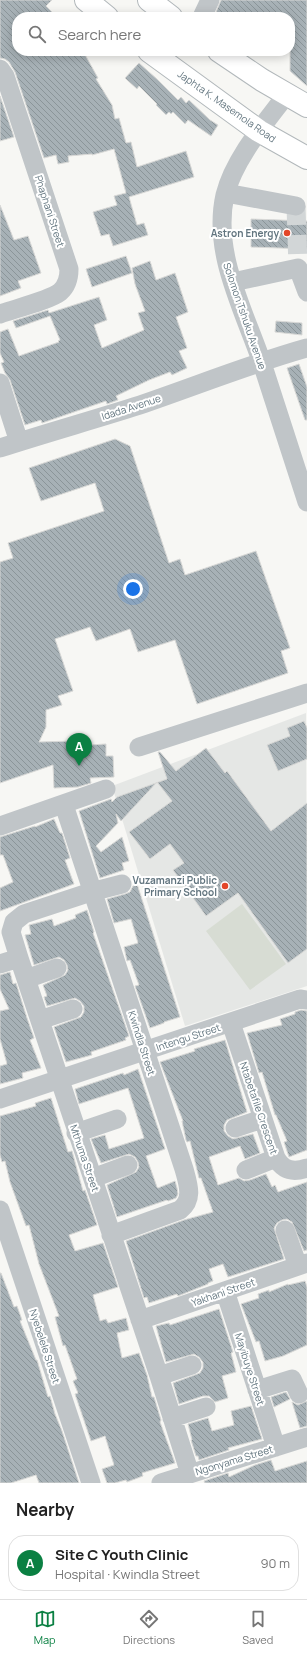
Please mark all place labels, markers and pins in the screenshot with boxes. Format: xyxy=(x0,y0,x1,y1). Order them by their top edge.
place label: Astron Energy xyxy=(211,226,279,240)
marker: Astron Energy xyxy=(282,228,292,238)
pin: A xyxy=(66,733,92,766)
place label: Vuzamanzi Public Primary School xyxy=(133,873,217,899)
marker: Vuzamanzi Public Primary School xyxy=(220,881,230,891)

